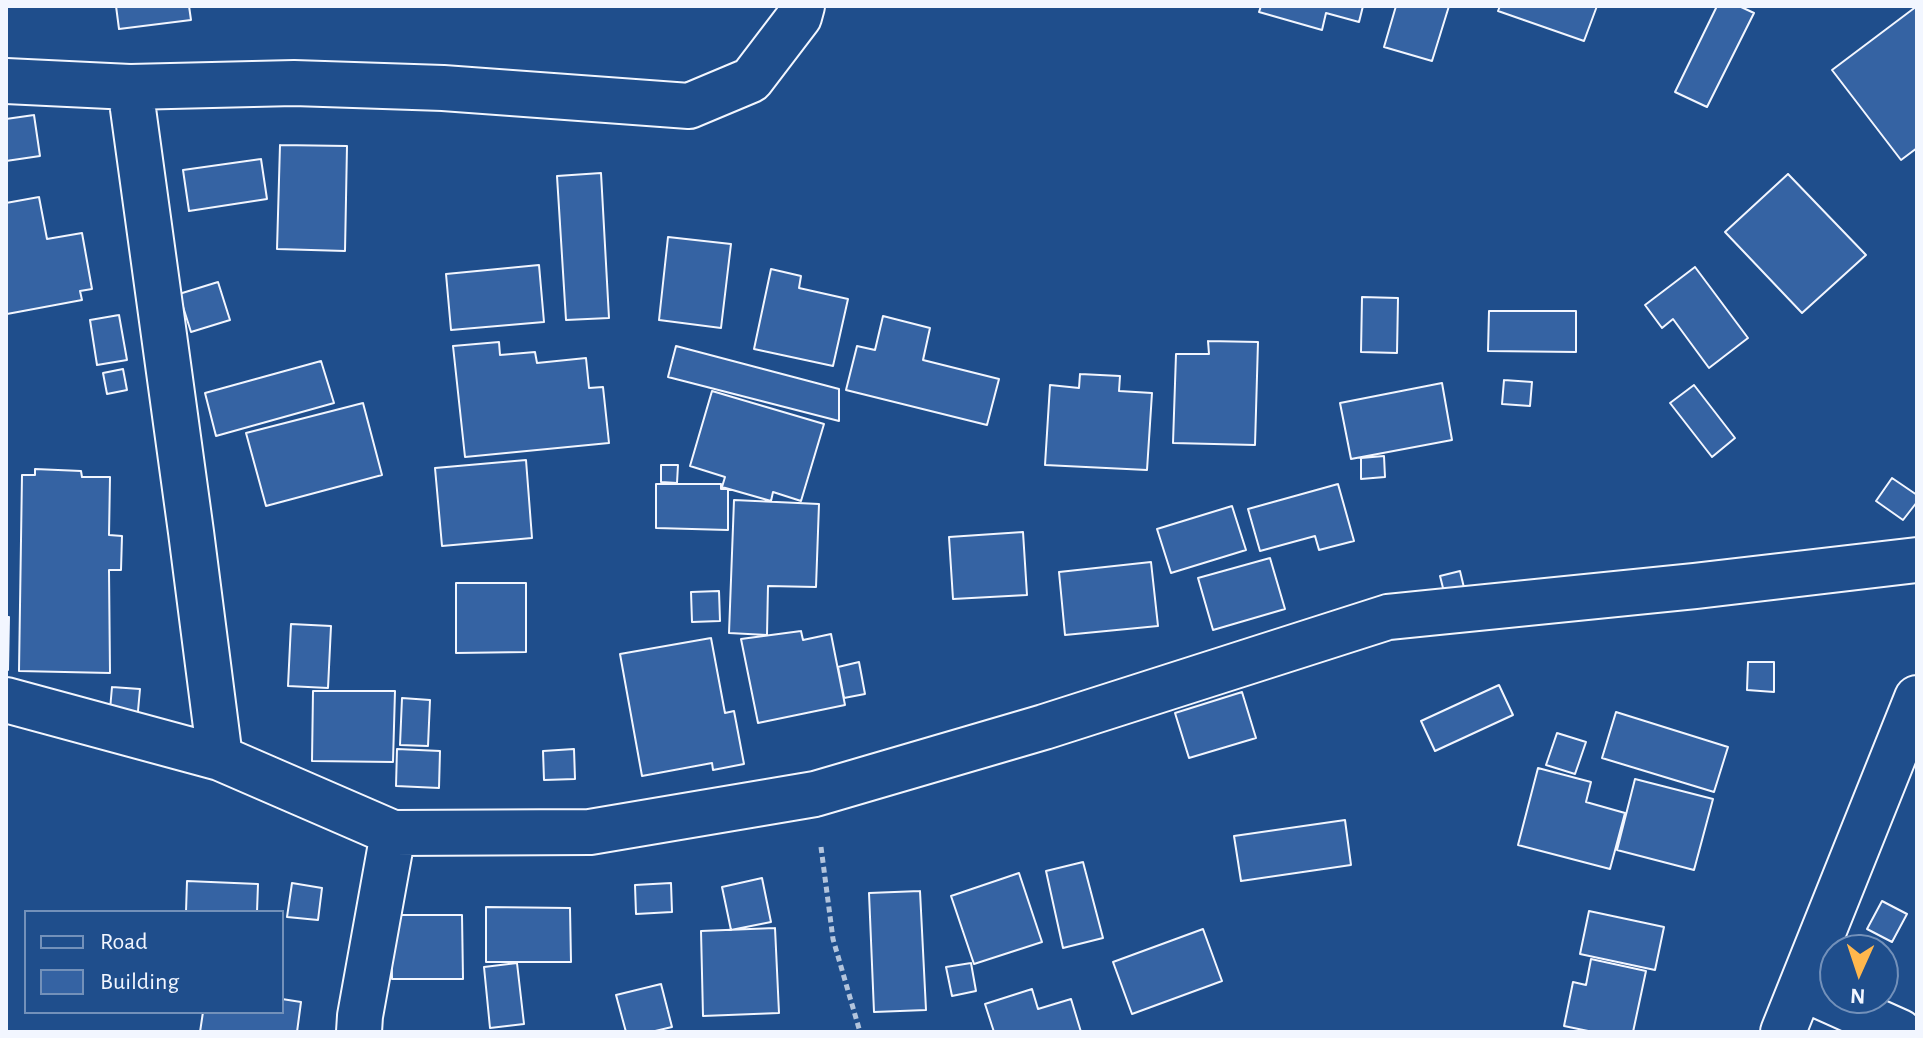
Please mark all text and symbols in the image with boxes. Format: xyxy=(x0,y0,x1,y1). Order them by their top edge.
legend xyxy=(24,910,284,1014)
text: Road xyxy=(100,930,148,954)
north arrow xyxy=(1819,934,1899,1014)
text: Building xyxy=(100,970,179,994)
text: N xyxy=(1850,985,1866,1007)

